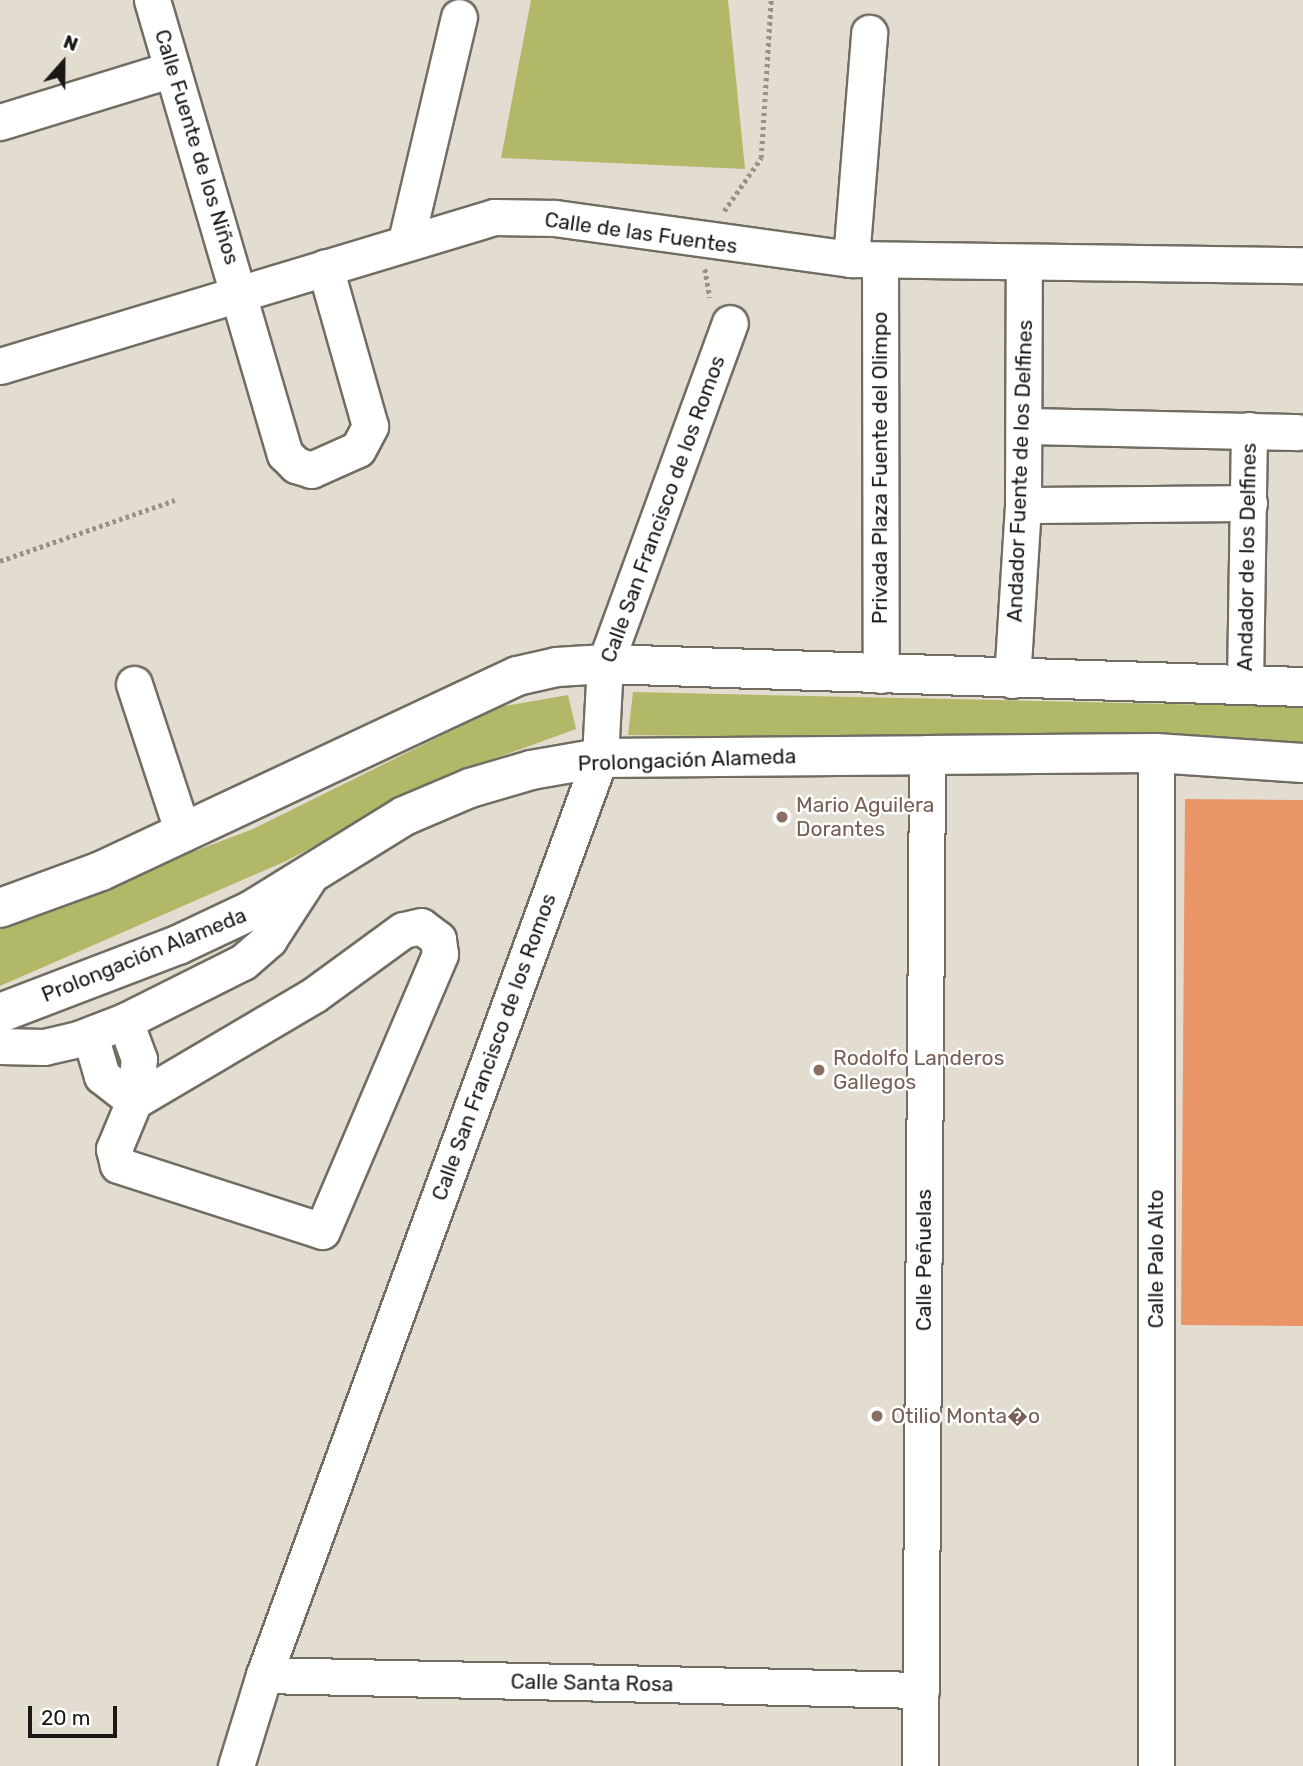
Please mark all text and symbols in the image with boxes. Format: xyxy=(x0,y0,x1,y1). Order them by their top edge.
street label: Calle Fuente de los Niños xyxy=(149,26,245,268)
north arrow xyxy=(28,28,98,98)
text: N xyxy=(60,30,81,56)
street label: Calle de las Fuentes xyxy=(543,207,739,259)
street label: Privada Plaza Fuente del Olimpo xyxy=(867,312,893,624)
street label: Andador Fuente de los Delfines xyxy=(1002,319,1038,623)
street label: Calle San Francisco de los Romos xyxy=(596,352,730,666)
street label: Andador de los Delfines xyxy=(1232,442,1262,672)
street label: Prolongación Alameda xyxy=(577,744,797,776)
place label: Mario Aguilera Dorantes xyxy=(796,792,935,842)
marker: Mario Aguilera Dorantes xyxy=(774,809,790,825)
street label: Calle San Francisco de los Romos xyxy=(427,890,561,1204)
street label: Prolongación Alameda xyxy=(38,902,250,1008)
place label: Rodolfo Landeros Gallegos xyxy=(833,1045,1004,1095)
marker: Rodolfo Landeros Gallegos xyxy=(811,1062,827,1078)
street label: Calle Peñuelas xyxy=(911,1189,937,1331)
street label: Calle Palo Alto xyxy=(1143,1189,1169,1329)
place label: Otilio Monta�o xyxy=(891,1403,1040,1429)
marker: Otilio Monta�o xyxy=(869,1408,885,1424)
street label: Calle Santa Rosa xyxy=(510,1669,674,1697)
scale bar xyxy=(32,1692,121,1736)
text: 20 m xyxy=(41,1705,90,1730)

